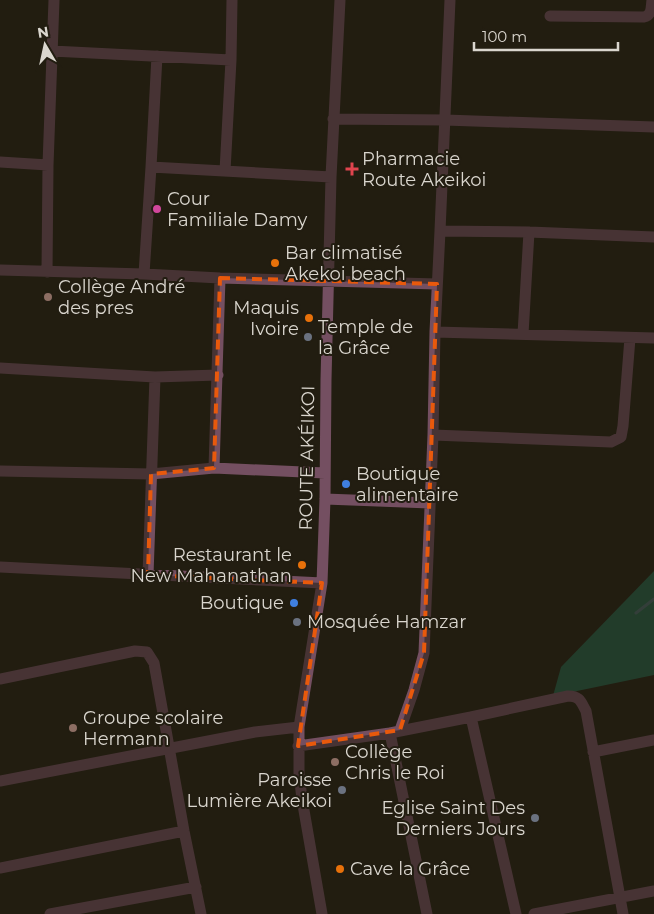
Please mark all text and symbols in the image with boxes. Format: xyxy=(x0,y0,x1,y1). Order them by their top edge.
north arrow xyxy=(20,20,70,70)
scale bar xyxy=(474,20,618,52)
text: N xyxy=(36,22,50,42)
text: 100 m xyxy=(482,27,527,46)
place label: Pharmacie Route Akeikoi xyxy=(362,148,486,191)
marker: Pharmacie Route Akeikoi xyxy=(346,163,358,175)
place label: Cour Familiale Damy xyxy=(167,188,308,231)
marker: Cour Familiale Damy xyxy=(151,203,163,215)
place label: Bar climatisé Akekoi beach xyxy=(285,242,406,285)
marker: Bar climatisé Akekoi beach xyxy=(269,257,281,269)
place label: Collège André des pres xyxy=(58,276,185,319)
marker: Collège André des pres xyxy=(42,291,54,303)
place label: Maquis Ivoire xyxy=(233,297,299,340)
marker: Maquis Ivoire xyxy=(303,312,315,324)
place label: Temple de la Grâce xyxy=(318,316,413,359)
marker: Temple de la Grâce xyxy=(302,331,314,343)
street label: ROUTE AKÉIKOI xyxy=(295,385,319,531)
place label: Boutique alimentaire xyxy=(356,463,459,506)
marker: Boutique alimentaire xyxy=(340,478,352,490)
place label: Restaurant le New Mahanathan xyxy=(130,544,292,587)
marker: Restaurant le New Mahanathan xyxy=(296,559,308,571)
place label: Boutique xyxy=(200,592,284,614)
marker: Boutique xyxy=(288,597,300,609)
place label: Mosquée Hamzar xyxy=(307,611,466,633)
marker: Mosquée Hamzar xyxy=(291,616,303,628)
place label: Groupe scolaire Hermann xyxy=(83,707,223,750)
marker: Groupe scolaire Hermann xyxy=(67,722,79,734)
place label: Collège Chris le Roi xyxy=(345,741,445,784)
marker: Collège Chris le Roi xyxy=(329,756,341,768)
place label: Paroisse Lumière Akeikoi xyxy=(187,769,332,812)
marker: Paroisse Lumière Akeikoi xyxy=(336,784,348,796)
place label: Eglise Saint Des Derniers Jours xyxy=(381,797,525,840)
marker: Eglise Saint Des Derniers Jours xyxy=(529,812,541,824)
place label: Cave la Grâce xyxy=(350,858,470,880)
marker: Cave la Grâce xyxy=(334,863,346,875)

